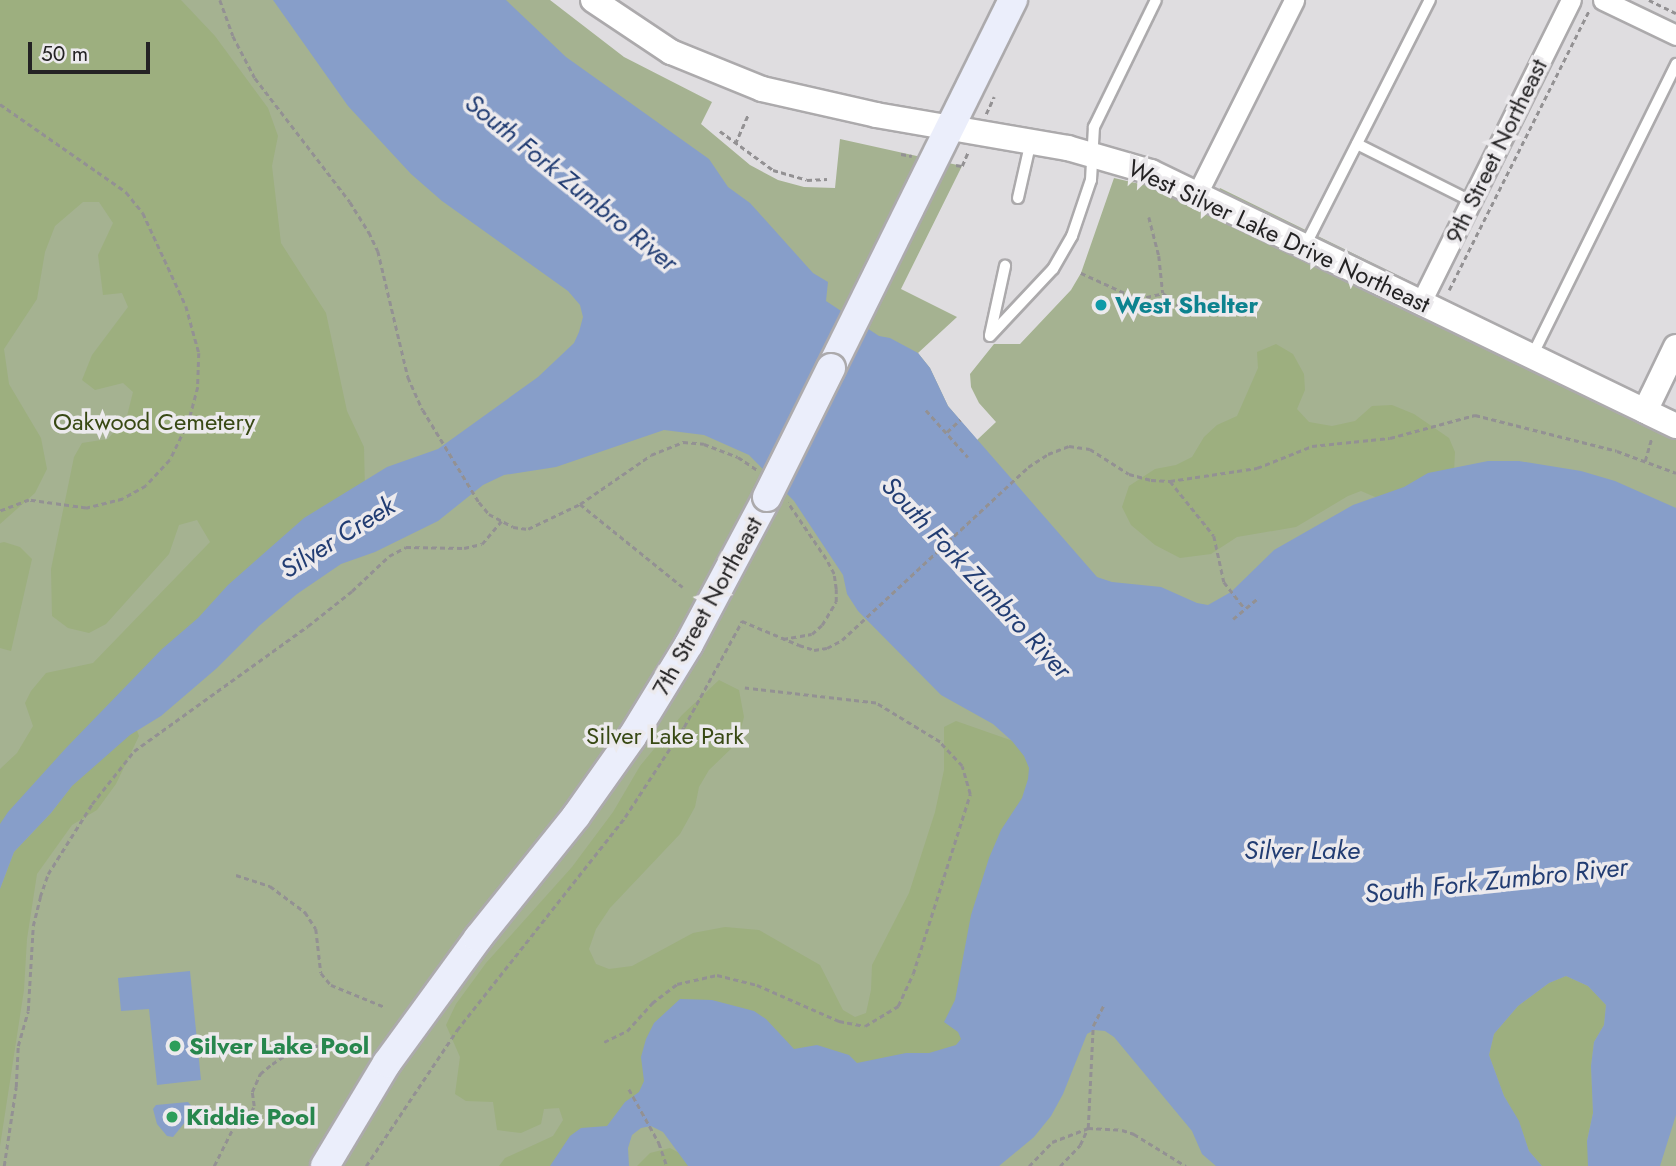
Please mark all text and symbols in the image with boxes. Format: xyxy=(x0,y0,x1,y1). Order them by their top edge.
scale bar xyxy=(32,28,154,72)
text: 50 m xyxy=(41,39,88,69)
street label: 9th Street Northeast xyxy=(1439,54,1553,248)
water label: South Fork Zumbro River xyxy=(458,88,684,278)
street label: West Silver Lake Drive Northeast xyxy=(1123,153,1435,319)
place label: West Shelter xyxy=(1115,291,1258,319)
marker: West Shelter xyxy=(1093,297,1109,313)
park label: Oakwood Cemetery xyxy=(53,408,255,436)
water label: South Fork Zumbro River xyxy=(874,471,1078,685)
water label: Silver Creek xyxy=(275,491,401,585)
street label: 7th Street Northeast xyxy=(646,511,768,701)
park label: Silver Lake Park xyxy=(586,722,744,750)
water label: Silver Lake xyxy=(1244,835,1360,867)
water label: South Fork Zumbro River xyxy=(1363,852,1629,910)
place label: Silver Lake Pool xyxy=(189,1032,369,1060)
marker: Silver Lake Pool xyxy=(167,1038,183,1054)
place label: Kiddie Pool xyxy=(186,1103,316,1131)
marker: Kiddie Pool xyxy=(164,1109,180,1125)

